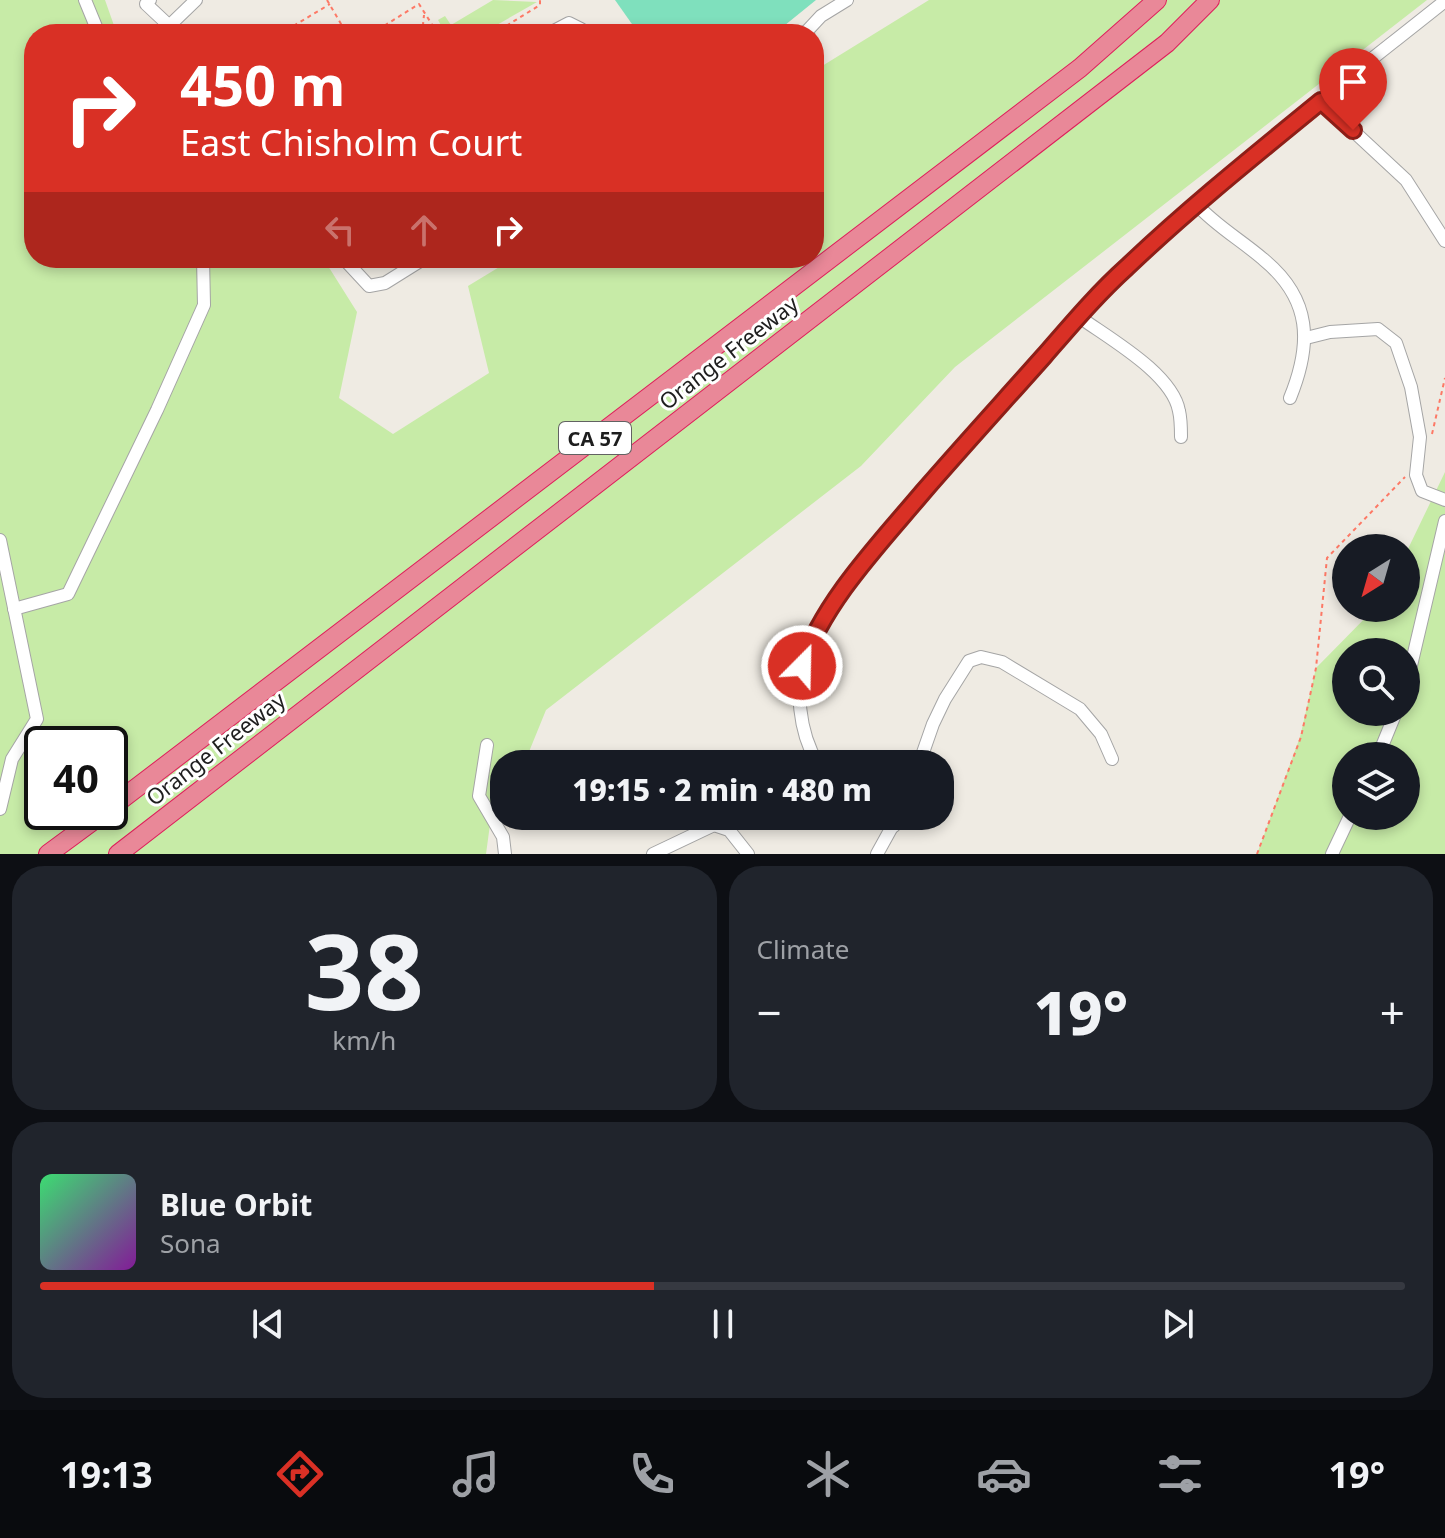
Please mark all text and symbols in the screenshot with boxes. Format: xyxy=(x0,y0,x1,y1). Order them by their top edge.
text: 450 m xyxy=(180,46,345,122)
pin xyxy=(1319,48,1387,130)
icon: right xyxy=(48,56,152,160)
icon: arrive xyxy=(1331,60,1375,104)
text: East Chisholm Court xyxy=(180,118,522,167)
icon: left xyxy=(318,208,362,252)
icon: ahead xyxy=(402,208,446,252)
icon: right xyxy=(486,208,530,252)
street label: Orange Freeway xyxy=(652,288,804,416)
road number: CA 57 xyxy=(559,422,631,454)
north arrow xyxy=(1332,534,1420,622)
map controls xyxy=(1332,534,1420,830)
position arrow xyxy=(760,624,844,708)
button: search xyxy=(1332,638,1420,726)
street label: Orange Freeway xyxy=(139,684,291,812)
speed limit sign: 40 xyxy=(24,726,128,830)
button: layers xyxy=(1332,742,1420,830)
text: 19:15 · 2 min · 480 m xyxy=(572,769,872,810)
text: 38 xyxy=(305,899,424,1040)
text: Climate xyxy=(757,931,849,967)
text: 19° xyxy=(1033,971,1128,1053)
text: − xyxy=(757,982,782,1042)
text: + xyxy=(1380,982,1405,1042)
text: km/h xyxy=(332,1022,396,1058)
text: Blue Orbit xyxy=(160,1184,312,1225)
text: Sona xyxy=(160,1225,221,1261)
icon: previous xyxy=(246,1302,290,1346)
icon: pause xyxy=(701,1302,745,1346)
icon: next xyxy=(1156,1302,1200,1346)
icon: directions xyxy=(272,1446,328,1502)
icon: music xyxy=(448,1446,504,1502)
icon: phone xyxy=(624,1446,680,1502)
icon: climate xyxy=(800,1446,856,1502)
icon: car xyxy=(976,1446,1032,1502)
icon: filters xyxy=(1152,1446,1208,1502)
text: 19:13 xyxy=(60,1450,152,1499)
text: 19° xyxy=(1328,1450,1385,1499)

